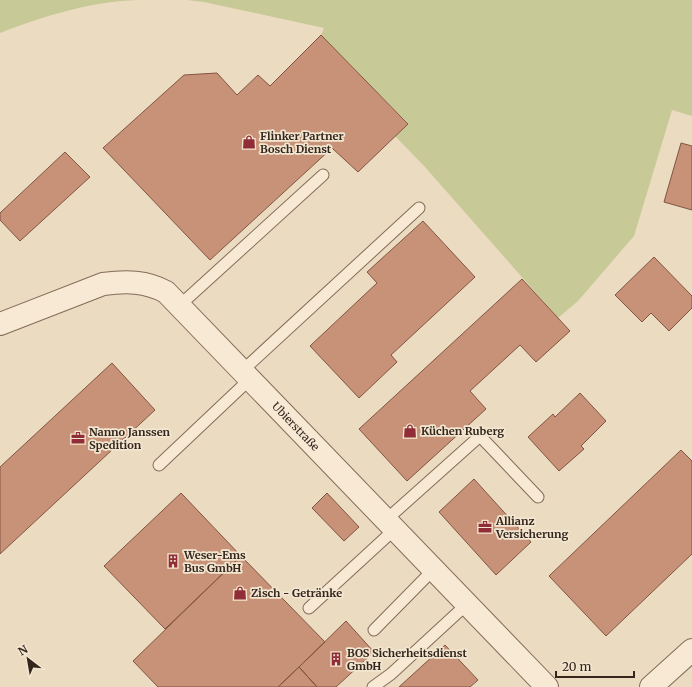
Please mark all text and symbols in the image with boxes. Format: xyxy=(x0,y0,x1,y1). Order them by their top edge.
place label: Flinker Partner Bosch Dienst xyxy=(260,129,344,156)
shop icon: Flinker Partner Bosch Dienst xyxy=(241,134,257,150)
street label: Ubierstraße xyxy=(269,399,323,454)
shop icon: Küchen Ruberg xyxy=(402,423,418,439)
place label: Küchen Ruberg xyxy=(421,424,504,438)
place label: Nanno Janssen Spedition xyxy=(89,425,171,452)
office icon: Nanno Janssen Spedition xyxy=(70,430,86,446)
place label: Allianz Versicherung xyxy=(495,514,568,541)
office icon: Allianz Versicherung xyxy=(477,519,493,535)
place label: Weser-Ems Bus GmbH xyxy=(183,548,246,575)
building icon: Weser-Ems Bus GmbH xyxy=(165,553,181,569)
shop icon: Zisch - Getränke xyxy=(232,585,248,601)
place label: Zisch - Getränke xyxy=(251,586,342,600)
north arrow xyxy=(8,639,48,679)
text: N xyxy=(16,642,30,659)
place label: BOS Sicherheitsdienst GmbH xyxy=(347,646,467,673)
building icon: BOS Sicherheitsdienst GmbH xyxy=(328,651,344,667)
scale bar xyxy=(556,653,634,679)
text: 20 m xyxy=(562,659,591,674)

